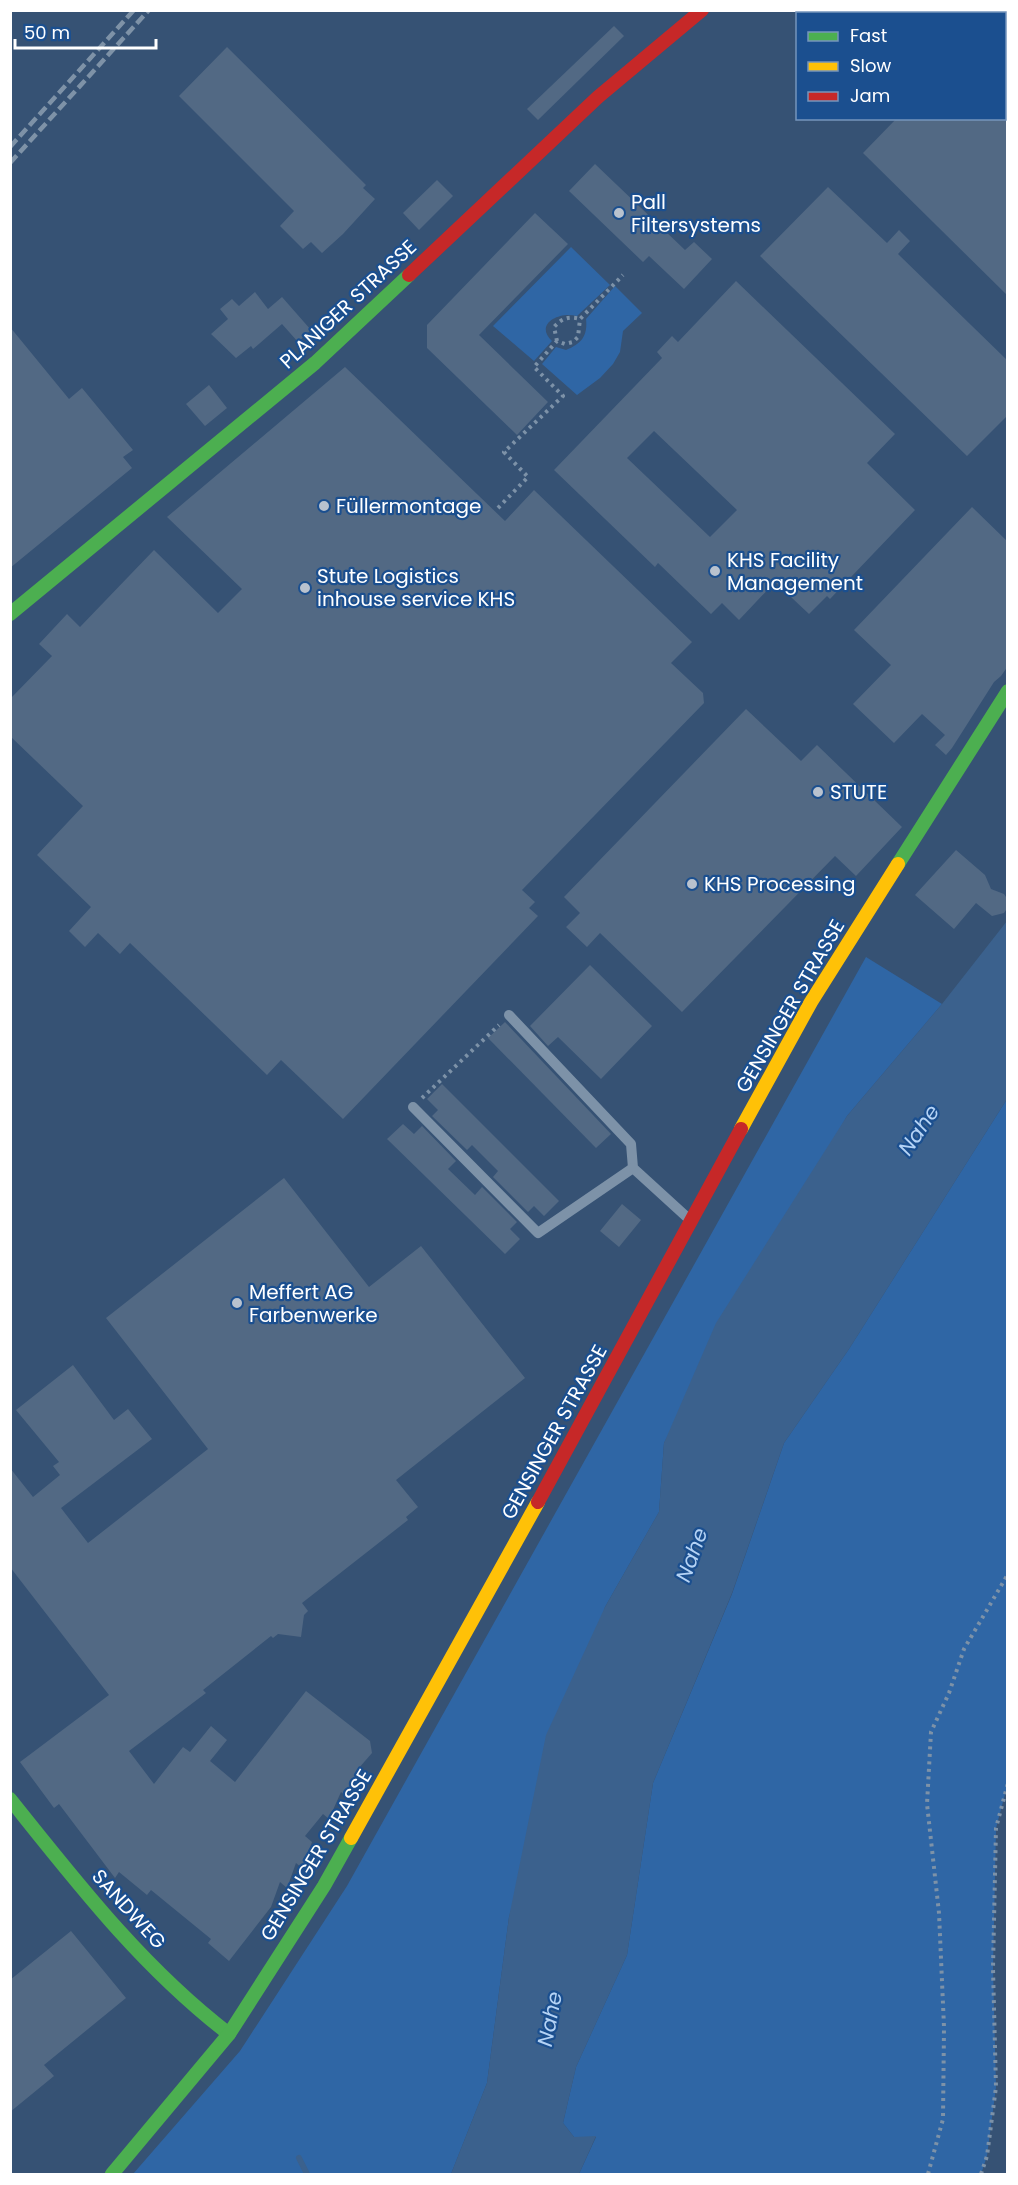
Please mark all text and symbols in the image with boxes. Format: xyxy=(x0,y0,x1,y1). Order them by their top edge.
scale bar xyxy=(15,12,156,50)
legend xyxy=(796,12,1006,120)
text: 50 m xyxy=(24,20,70,45)
text: Fast xyxy=(850,23,887,48)
text: Slow xyxy=(850,53,892,78)
text: Jam xyxy=(850,83,890,108)
place label: Pall Filtersystems xyxy=(631,188,761,239)
marker: Pall Filtersystems xyxy=(612,206,626,220)
street label: PLANIGER STRASSE xyxy=(273,233,423,375)
place label: Füllermontage xyxy=(336,492,482,520)
marker: Füllermontage xyxy=(317,499,331,513)
place label: KHS Facility Management xyxy=(727,546,863,597)
place label: Stute Logistics inhouse service KHS xyxy=(317,562,515,613)
marker: KHS Facility Management xyxy=(708,564,722,578)
marker: Stute Logistics inhouse service KHS xyxy=(298,581,312,595)
place label: STUTE xyxy=(830,778,887,806)
marker: STUTE xyxy=(811,785,825,799)
place label: KHS Processing xyxy=(704,870,855,898)
marker: KHS Processing xyxy=(685,877,699,891)
street label: GENSINGER STRASSE xyxy=(729,914,851,1098)
water label: Nahe xyxy=(891,1099,946,1161)
place label: Meffert AG Farbenwerke xyxy=(249,1278,378,1329)
marker: Meffert AG Farbenwerke xyxy=(230,1296,244,1310)
street label: GENSINGER STRASSE xyxy=(494,1340,614,1524)
water label: Nahe xyxy=(668,1524,715,1586)
street label: GENSINGER STRASSE xyxy=(254,1764,378,1946)
street label: SANDWEG xyxy=(86,1863,172,1955)
water label: Nahe xyxy=(530,1989,569,2049)

